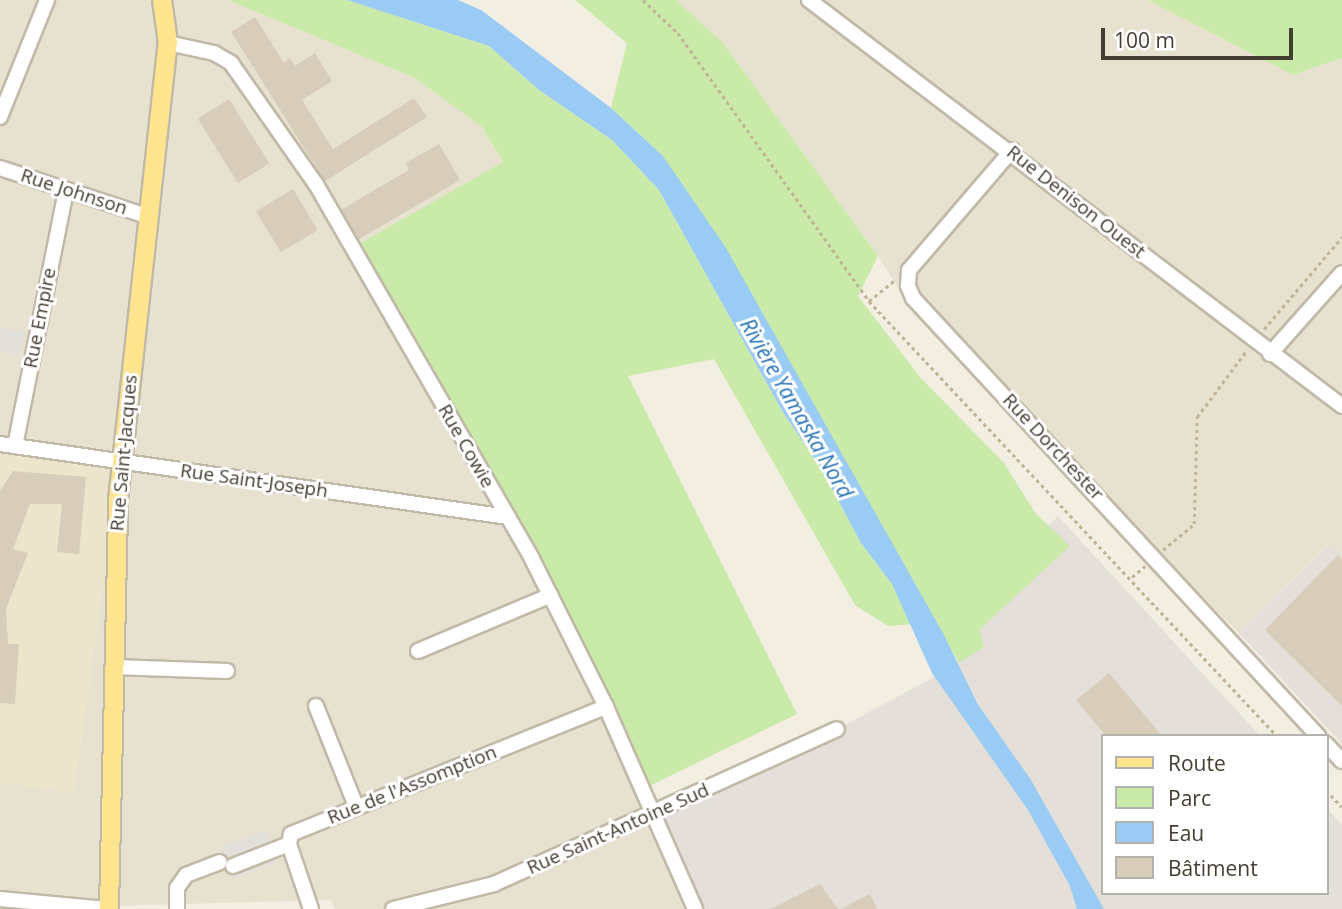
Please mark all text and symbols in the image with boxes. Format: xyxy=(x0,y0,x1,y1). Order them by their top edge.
scale bar xyxy=(1104,14,1296,58)
text: 100 m xyxy=(1114,26,1175,54)
street label: Rue Denison Ouest xyxy=(1002,141,1150,263)
street label: Rue Johnson xyxy=(18,164,130,220)
street label: Rue Empire xyxy=(19,266,61,370)
water label: Rivière Yamaska Nord xyxy=(735,314,859,502)
street label: Rue Saint-Jacques xyxy=(106,374,142,532)
street label: Rue Dorchester xyxy=(998,389,1108,505)
street label: Rue Cowie xyxy=(433,400,499,492)
street label: Rue Saint-Joseph xyxy=(179,459,329,503)
legend xyxy=(1100,734,1328,895)
street label: Rue de l'Assomption xyxy=(324,741,500,829)
text: Route xyxy=(1168,749,1226,777)
street label: Rue Saint-Antoine Sud xyxy=(523,779,713,879)
text: Parc xyxy=(1168,784,1211,812)
text: Eau xyxy=(1168,819,1204,847)
text: Bâtiment xyxy=(1168,854,1258,882)

